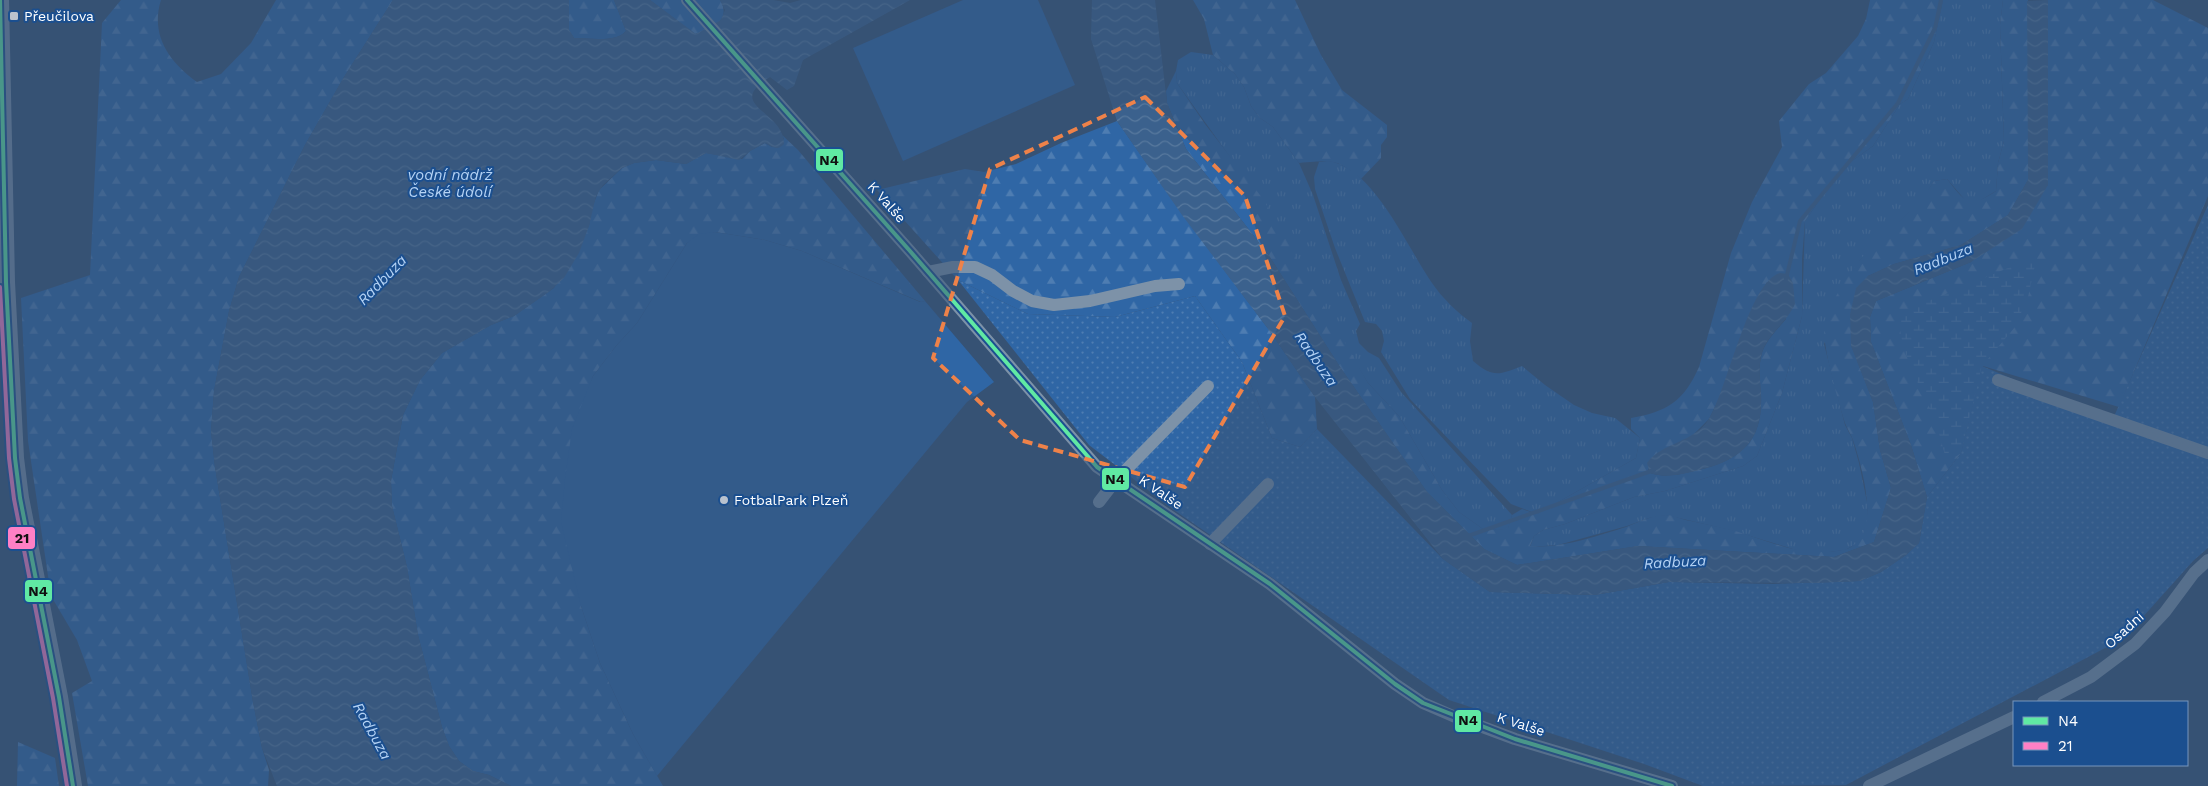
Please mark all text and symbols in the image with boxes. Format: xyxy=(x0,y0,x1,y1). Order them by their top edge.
place label: Přeučilova xyxy=(24,8,94,24)
marker: Přeučilova xyxy=(8,10,20,22)
line badge: N4 xyxy=(815,148,844,172)
text: N4 xyxy=(819,152,839,168)
water label: vodní nádrž České údolí xyxy=(408,166,494,201)
street label: K Valše xyxy=(865,178,909,226)
water label: Radbuza xyxy=(1911,239,1975,279)
water label: Radbuza xyxy=(354,251,410,309)
water label: Radbuza xyxy=(1291,328,1341,390)
line badge: N4 xyxy=(1101,467,1130,491)
text: N4 xyxy=(1105,471,1125,487)
street label: K Valše xyxy=(1136,472,1186,512)
place label: FotbalPark Plzeň xyxy=(734,492,848,508)
marker: FotbalPark Plzeň xyxy=(718,494,730,506)
line badge: 21 xyxy=(7,526,36,550)
text: 21 xyxy=(15,530,29,546)
water label: Radbuza xyxy=(1643,551,1707,573)
line badge: N4 xyxy=(24,579,53,603)
text: N4 xyxy=(28,583,48,599)
street label: Osadní xyxy=(2101,608,2147,652)
water label: Radbuza xyxy=(349,699,395,763)
legend xyxy=(2013,701,2188,766)
line badge: N4 xyxy=(1454,709,1482,733)
street label: K Valše xyxy=(1495,709,1547,739)
text: N4 xyxy=(1458,712,1478,728)
text: N4 xyxy=(2058,712,2078,730)
text: 21 xyxy=(2058,737,2073,755)

